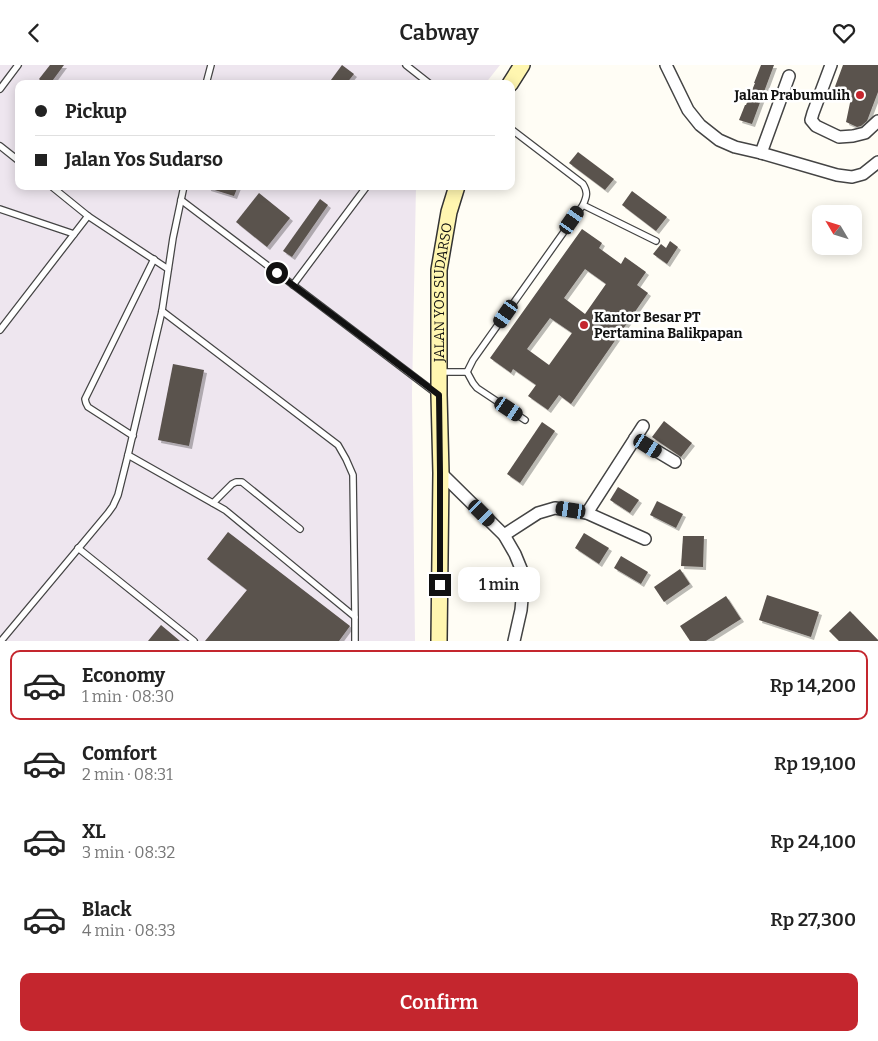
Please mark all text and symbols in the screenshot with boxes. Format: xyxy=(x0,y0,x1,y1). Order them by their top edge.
icon: back xyxy=(20,19,48,47)
text: Cabway xyxy=(399,19,479,46)
icon: heart xyxy=(830,19,858,47)
place label: Jalan Prabumulih xyxy=(734,87,850,104)
marker: Jalan Prabumulih xyxy=(854,89,866,101)
text: Pickup xyxy=(65,100,127,123)
text: Jalan Yos Sudarso xyxy=(65,148,223,171)
car xyxy=(557,203,586,237)
north arrow xyxy=(812,205,862,255)
map controls xyxy=(812,205,862,255)
street label: JALAN YOS SUDARSO xyxy=(431,221,456,363)
route start xyxy=(266,262,288,284)
car xyxy=(491,297,520,331)
place label: Kantor Besar PT Pertamina Balikpapan xyxy=(594,309,743,342)
marker: Kantor Besar PT Pertamina Balikpapan xyxy=(578,319,590,331)
car xyxy=(492,394,525,424)
car xyxy=(631,432,664,460)
car xyxy=(466,497,497,529)
car xyxy=(555,500,586,520)
callout: 1 min xyxy=(458,567,540,603)
route end xyxy=(429,574,451,596)
text: 1 min xyxy=(479,575,519,594)
icon: car xyxy=(22,663,67,708)
text: Economy xyxy=(82,664,165,687)
text: Rp 14,200 xyxy=(770,674,856,697)
text: 1 min · 08:30 xyxy=(82,687,174,706)
icon: car xyxy=(22,741,67,786)
text: Comfort xyxy=(82,742,157,765)
text: Rp 19,100 xyxy=(774,752,856,775)
text: 2 min · 08:31 xyxy=(82,765,173,784)
icon: car xyxy=(22,819,67,864)
text: XL xyxy=(82,820,106,843)
text: Rp 24,100 xyxy=(770,830,856,853)
text: 3 min · 08:32 xyxy=(82,843,175,862)
icon: car xyxy=(22,897,67,942)
text: Black xyxy=(82,898,132,921)
text: Rp 27,300 xyxy=(770,908,856,931)
text: 4 min · 08:33 xyxy=(82,921,176,940)
button: Confirm xyxy=(20,973,858,1031)

